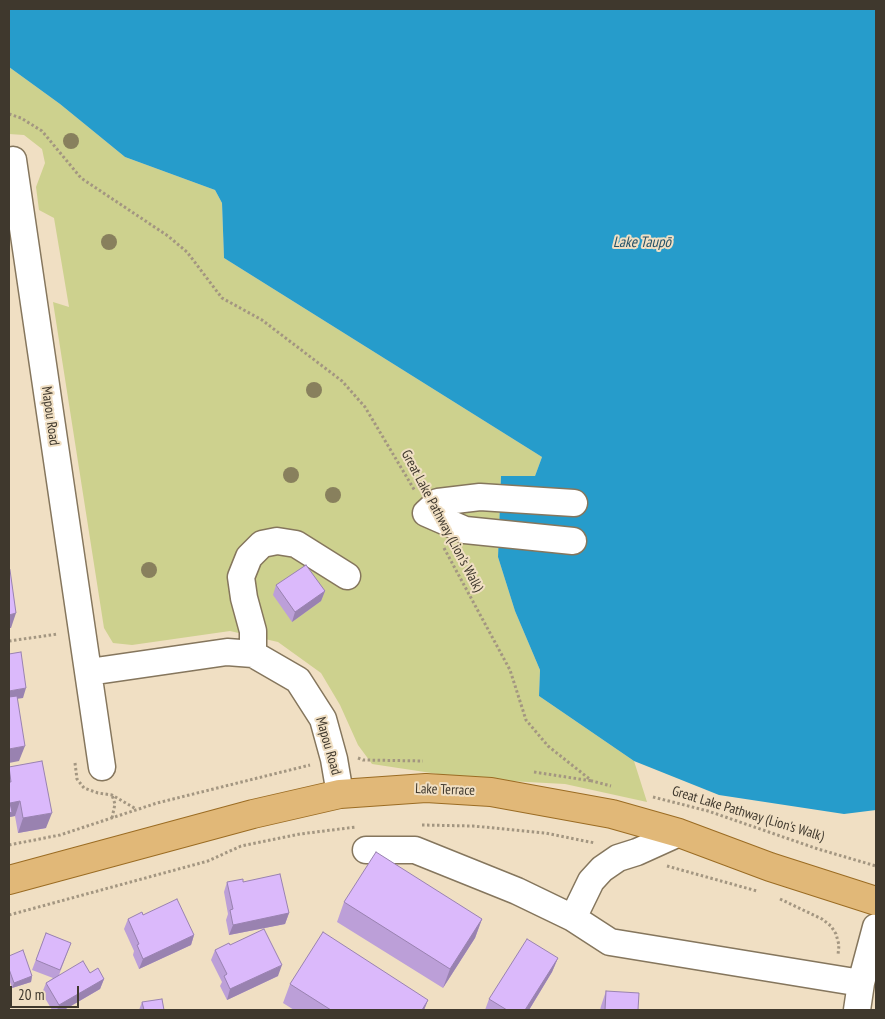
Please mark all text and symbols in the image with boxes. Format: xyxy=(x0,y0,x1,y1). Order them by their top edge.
water label: Lake Taupō xyxy=(613,234,671,252)
street label: Mapou Road xyxy=(38,385,62,447)
street label: Great Lake Pathway (Lion's Walk) xyxy=(397,447,487,595)
street label: Mapou Road xyxy=(312,715,344,777)
street label: Lake Terrace xyxy=(415,781,475,799)
street label: Great Lake Pathway (Lion's Walk) xyxy=(670,783,826,845)
scale bar xyxy=(12,976,81,1008)
text: 20 m xyxy=(18,985,44,1004)

